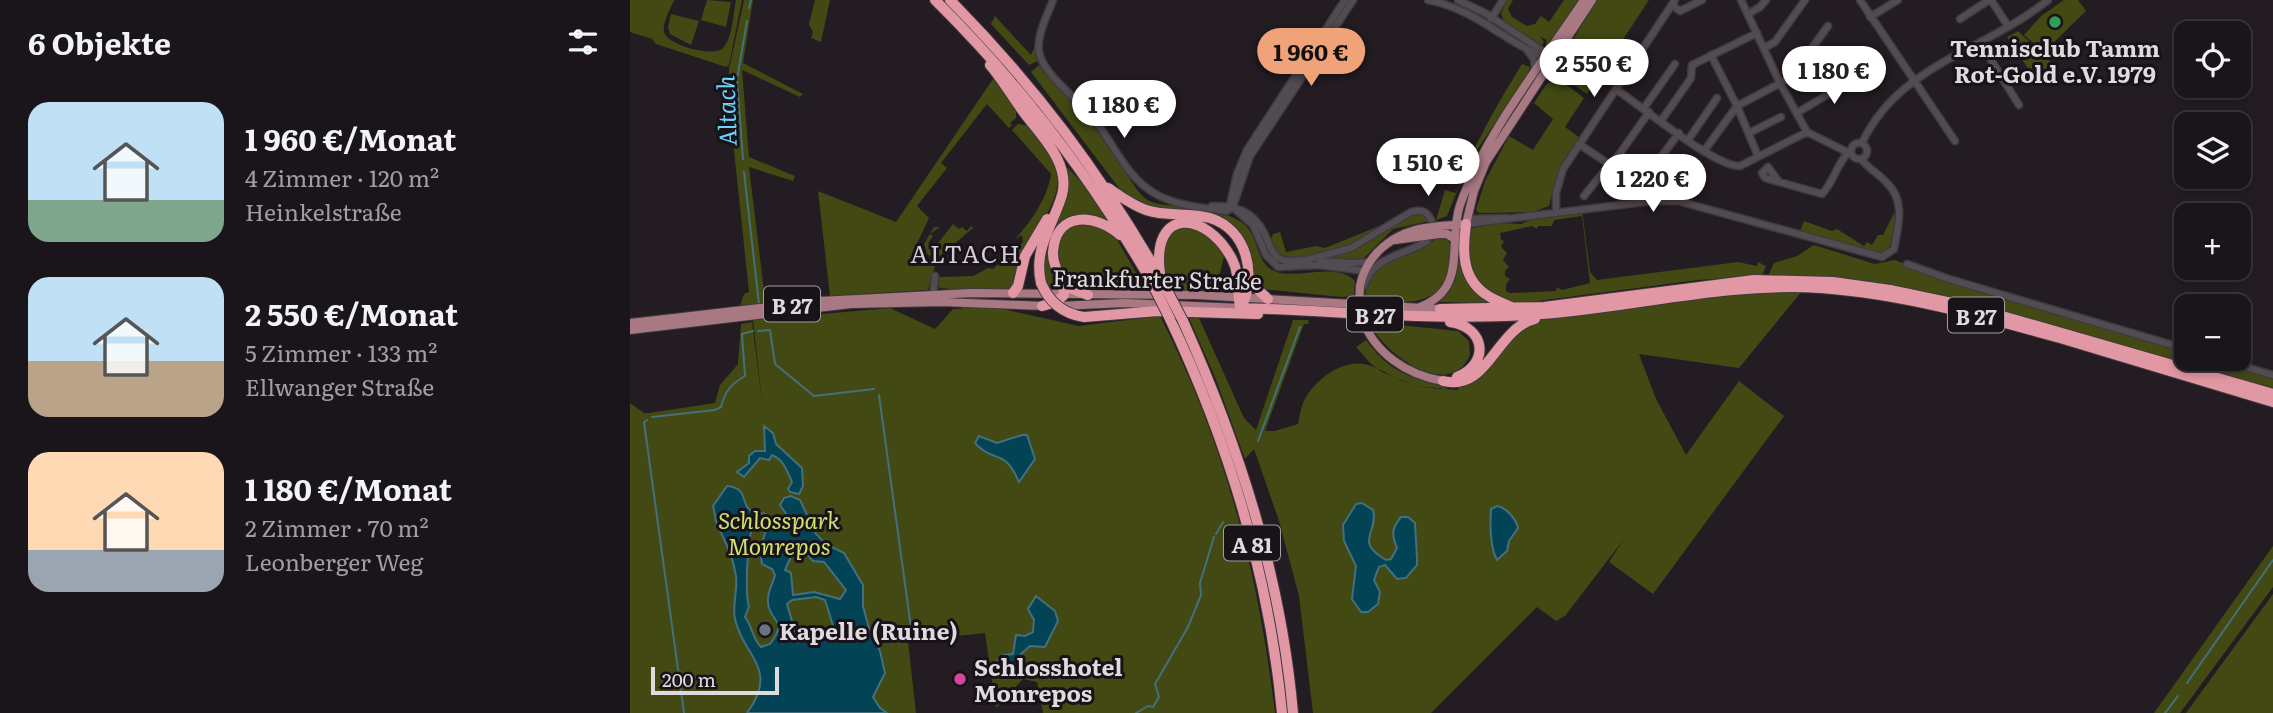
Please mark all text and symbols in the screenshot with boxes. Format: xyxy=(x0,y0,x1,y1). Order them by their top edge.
marker: Tennisclub Tamm Rot-Gold e.V. 1979 xyxy=(2047,14,2063,30)
text: 6 Objekte xyxy=(28,20,171,64)
map controls xyxy=(2174,21,2251,371)
button: locate xyxy=(2174,21,2251,98)
icon: filters xyxy=(564,23,602,61)
pin: 1 960 € xyxy=(1246,28,1376,88)
place label: Tennisclub Tamm Rot-Gold e.V. 1979 xyxy=(1950,30,2160,90)
text: 1 960 € xyxy=(1273,34,1349,68)
pin: 2 550 € xyxy=(1529,40,1659,99)
text: 2 550 € xyxy=(1556,45,1632,79)
pin: 1 180 € xyxy=(1769,46,1899,106)
text: 1 180 € xyxy=(1798,52,1870,86)
water label: Altach xyxy=(706,75,744,147)
pin: 1 180 € xyxy=(1059,80,1189,140)
text: 1 180 € xyxy=(1088,86,1160,120)
button: layers xyxy=(2174,112,2251,189)
text: 1 960 €/Monat xyxy=(245,116,457,160)
icon: home xyxy=(84,130,168,214)
pin: 1 510 € xyxy=(1363,138,1493,198)
text: 1 510 € xyxy=(1393,144,1463,178)
pin: 1 220 € xyxy=(1588,154,1718,214)
text: 4 Zimmer · 120 m² xyxy=(245,160,439,194)
text: 1 220 € xyxy=(1616,160,1690,194)
text: Heinkelstraße xyxy=(245,194,402,228)
button: + xyxy=(2174,203,2251,280)
district label: ALTACH xyxy=(910,235,1022,270)
street label: Frankfurter Straße xyxy=(1052,259,1262,297)
road number: B 27 xyxy=(764,286,820,322)
text: 2 550 €/Monat xyxy=(245,291,458,335)
button: − xyxy=(2174,294,2251,371)
road number: B 27 xyxy=(1347,296,1403,332)
road number: B 27 xyxy=(1948,298,2004,332)
icon: home xyxy=(84,305,168,389)
text: 5 Zimmer · 133 m² xyxy=(245,335,437,369)
text: Ellwanger Straße xyxy=(245,369,434,403)
text: 1 180 €/Monat xyxy=(245,466,452,510)
icon: home xyxy=(84,480,168,564)
park label: Schlosspark Monrepos xyxy=(718,502,840,562)
text: 2 Zimmer · 70 m² xyxy=(245,510,429,544)
road number: A 81 xyxy=(1224,526,1280,560)
text: Leonberger Weg xyxy=(245,544,423,578)
place label: Kapelle (Ruine) xyxy=(779,613,958,647)
marker: Kapelle (Ruine) xyxy=(757,622,773,638)
place label: Schlosshotel Monrepos xyxy=(974,649,1123,709)
scale bar xyxy=(651,664,779,696)
text: 200 m xyxy=(662,665,716,693)
marker: Schlosshotel Monrepos xyxy=(952,671,968,687)

